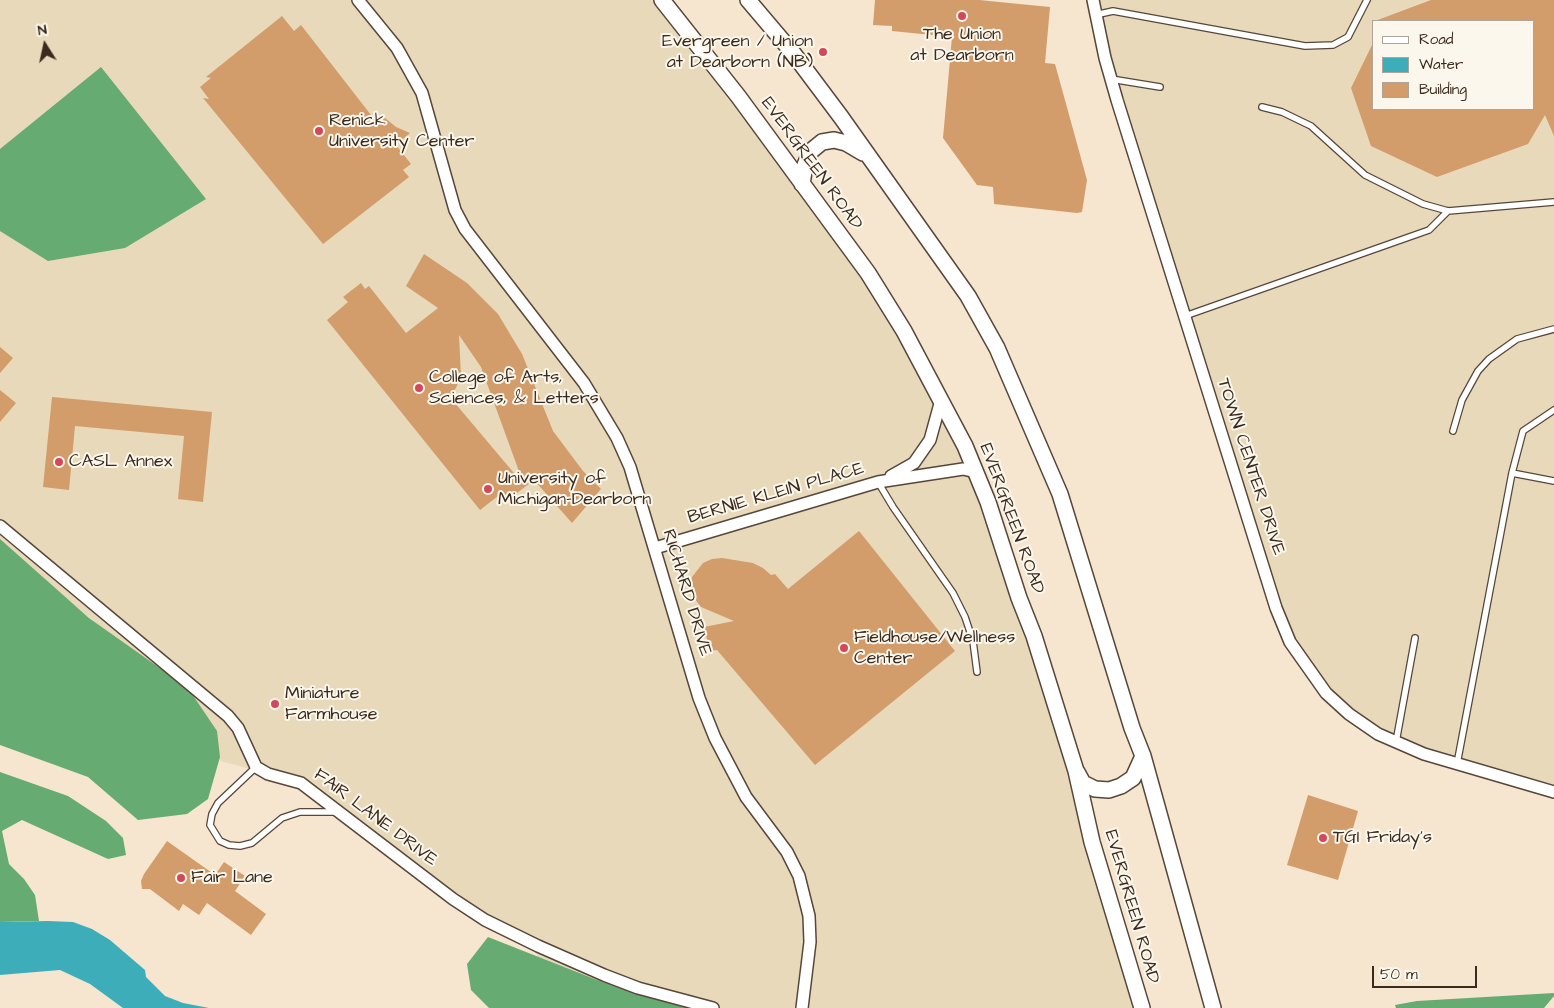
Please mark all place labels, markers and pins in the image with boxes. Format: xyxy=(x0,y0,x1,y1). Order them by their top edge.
marker: The Union at Dearborn xyxy=(956,10,968,22)
place label: The Union at Dearborn xyxy=(910,24,1014,66)
place label: Evergreen / Union at Dearborn (NB) xyxy=(662,31,813,74)
marker: Evergreen / Union at Dearborn (NB) xyxy=(817,46,829,58)
place label: Renick University Center xyxy=(329,110,474,152)
marker: Renick University Center xyxy=(313,125,325,137)
place label: College of Arts, Sciences, & Letters xyxy=(429,367,599,409)
marker: College of Arts, Sciences, & Letters xyxy=(413,382,425,394)
place label: CASL Annex xyxy=(69,451,172,473)
marker: CASL Annex xyxy=(53,456,65,468)
place label: University of Michigan-Dearborn xyxy=(498,468,651,510)
marker: University of Michigan-Dearborn xyxy=(482,483,494,495)
place label: Fieldhouse/Wellness Center xyxy=(854,627,1015,670)
marker: Fieldhouse/Wellness Center xyxy=(838,642,850,654)
place label: Miniature Farmhouse xyxy=(285,683,378,726)
marker: Miniature Farmhouse xyxy=(269,698,281,710)
place label: TGI Friday's xyxy=(1333,827,1432,849)
marker: TGI Friday's xyxy=(1317,832,1329,844)
place label: Fair Lane xyxy=(191,867,273,889)
marker: Fair Lane xyxy=(175,872,187,884)

